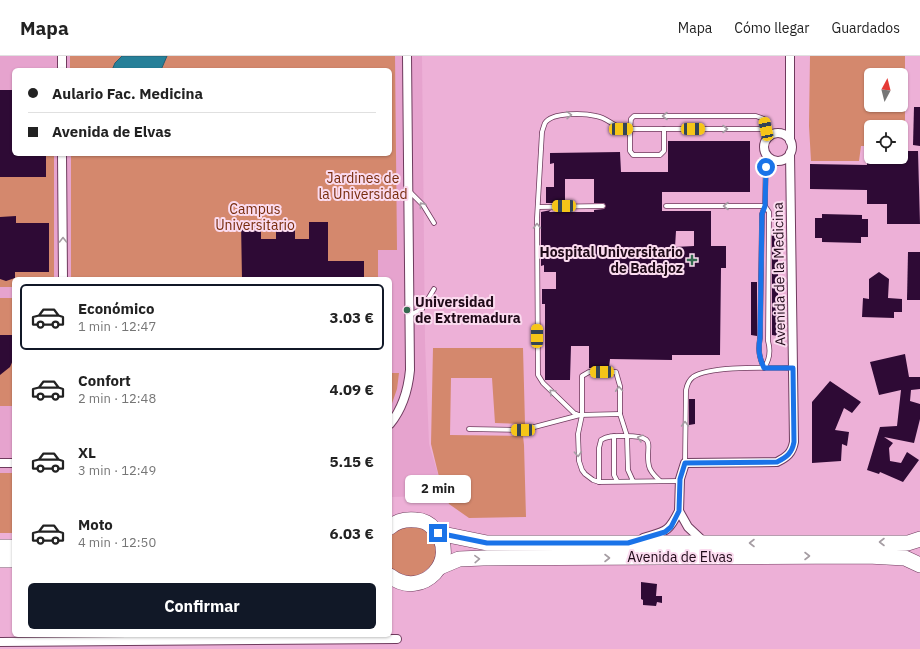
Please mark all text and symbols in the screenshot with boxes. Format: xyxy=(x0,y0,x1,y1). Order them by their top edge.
text: Mapa xyxy=(20,16,69,40)
text: Mapa xyxy=(678,19,712,37)
text: Cómo llegar xyxy=(734,19,809,37)
text: Guardados xyxy=(831,19,900,37)
north arrow xyxy=(864,68,908,112)
map controls xyxy=(864,68,908,164)
text: Aulario Fac. Medicina xyxy=(52,84,203,103)
one-way arrow xyxy=(566,111,572,119)
one-way arrow xyxy=(662,112,668,120)
car xyxy=(758,116,774,142)
button: locate xyxy=(864,120,908,164)
text: Avenida de Elvas xyxy=(52,122,171,141)
car xyxy=(609,123,633,135)
car xyxy=(681,123,705,135)
one-way arrow xyxy=(722,125,728,133)
route start xyxy=(757,158,775,176)
park label: Jardines de la Universidad xyxy=(318,169,408,203)
park label: Campus Universitario xyxy=(215,200,295,234)
car xyxy=(552,200,576,212)
street label: Avenida de la Medicina xyxy=(769,201,789,346)
one-way arrow xyxy=(723,202,729,210)
one-way arrow xyxy=(420,203,427,210)
one-way arrow xyxy=(533,223,541,229)
one-way arrow xyxy=(59,237,67,243)
place label: Hospital Universitario de Badajoz xyxy=(540,243,683,277)
marker: Hospital Universitario de Badajoz xyxy=(686,254,698,266)
place label: Universidad de Extremadura xyxy=(415,293,521,327)
icon: car xyxy=(30,299,66,335)
text: Económico xyxy=(78,299,154,318)
marker: Universidad de Extremadura xyxy=(402,305,412,315)
text: 3.03 € xyxy=(329,308,374,327)
text: 1 min · 12:47 xyxy=(78,318,156,335)
car xyxy=(531,324,543,348)
car xyxy=(590,366,614,378)
icon: car xyxy=(30,371,66,407)
text: Confort xyxy=(78,371,131,390)
text: 4.09 € xyxy=(329,380,374,399)
one-way arrow xyxy=(615,386,624,392)
one-way arrow xyxy=(549,389,557,397)
text: 2 min · 12:48 xyxy=(78,390,156,407)
one-way arrow xyxy=(681,421,689,427)
car xyxy=(511,424,535,436)
one-way arrow xyxy=(636,434,643,443)
icon: car xyxy=(30,443,66,479)
text: XL xyxy=(78,443,96,462)
one-way arrow xyxy=(574,451,583,457)
text: 5.15 € xyxy=(329,452,374,471)
text: 3 min · 12:49 xyxy=(78,462,156,479)
callout: 2 min xyxy=(405,475,471,503)
text: 2 min xyxy=(421,480,455,497)
icon: car xyxy=(30,515,66,551)
text: Moto xyxy=(78,515,113,534)
text: 6.03 € xyxy=(329,524,374,543)
route end xyxy=(429,524,447,542)
text: 4 min · 12:50 xyxy=(78,534,156,551)
one-way arrow xyxy=(879,538,885,547)
one-way arrow xyxy=(749,539,755,547)
street label: Avenida de Elvas xyxy=(627,548,733,566)
one-way arrow xyxy=(804,552,810,560)
one-way arrow xyxy=(474,554,480,563)
one-way arrow xyxy=(604,554,610,562)
button: Confirmar xyxy=(28,583,376,629)

